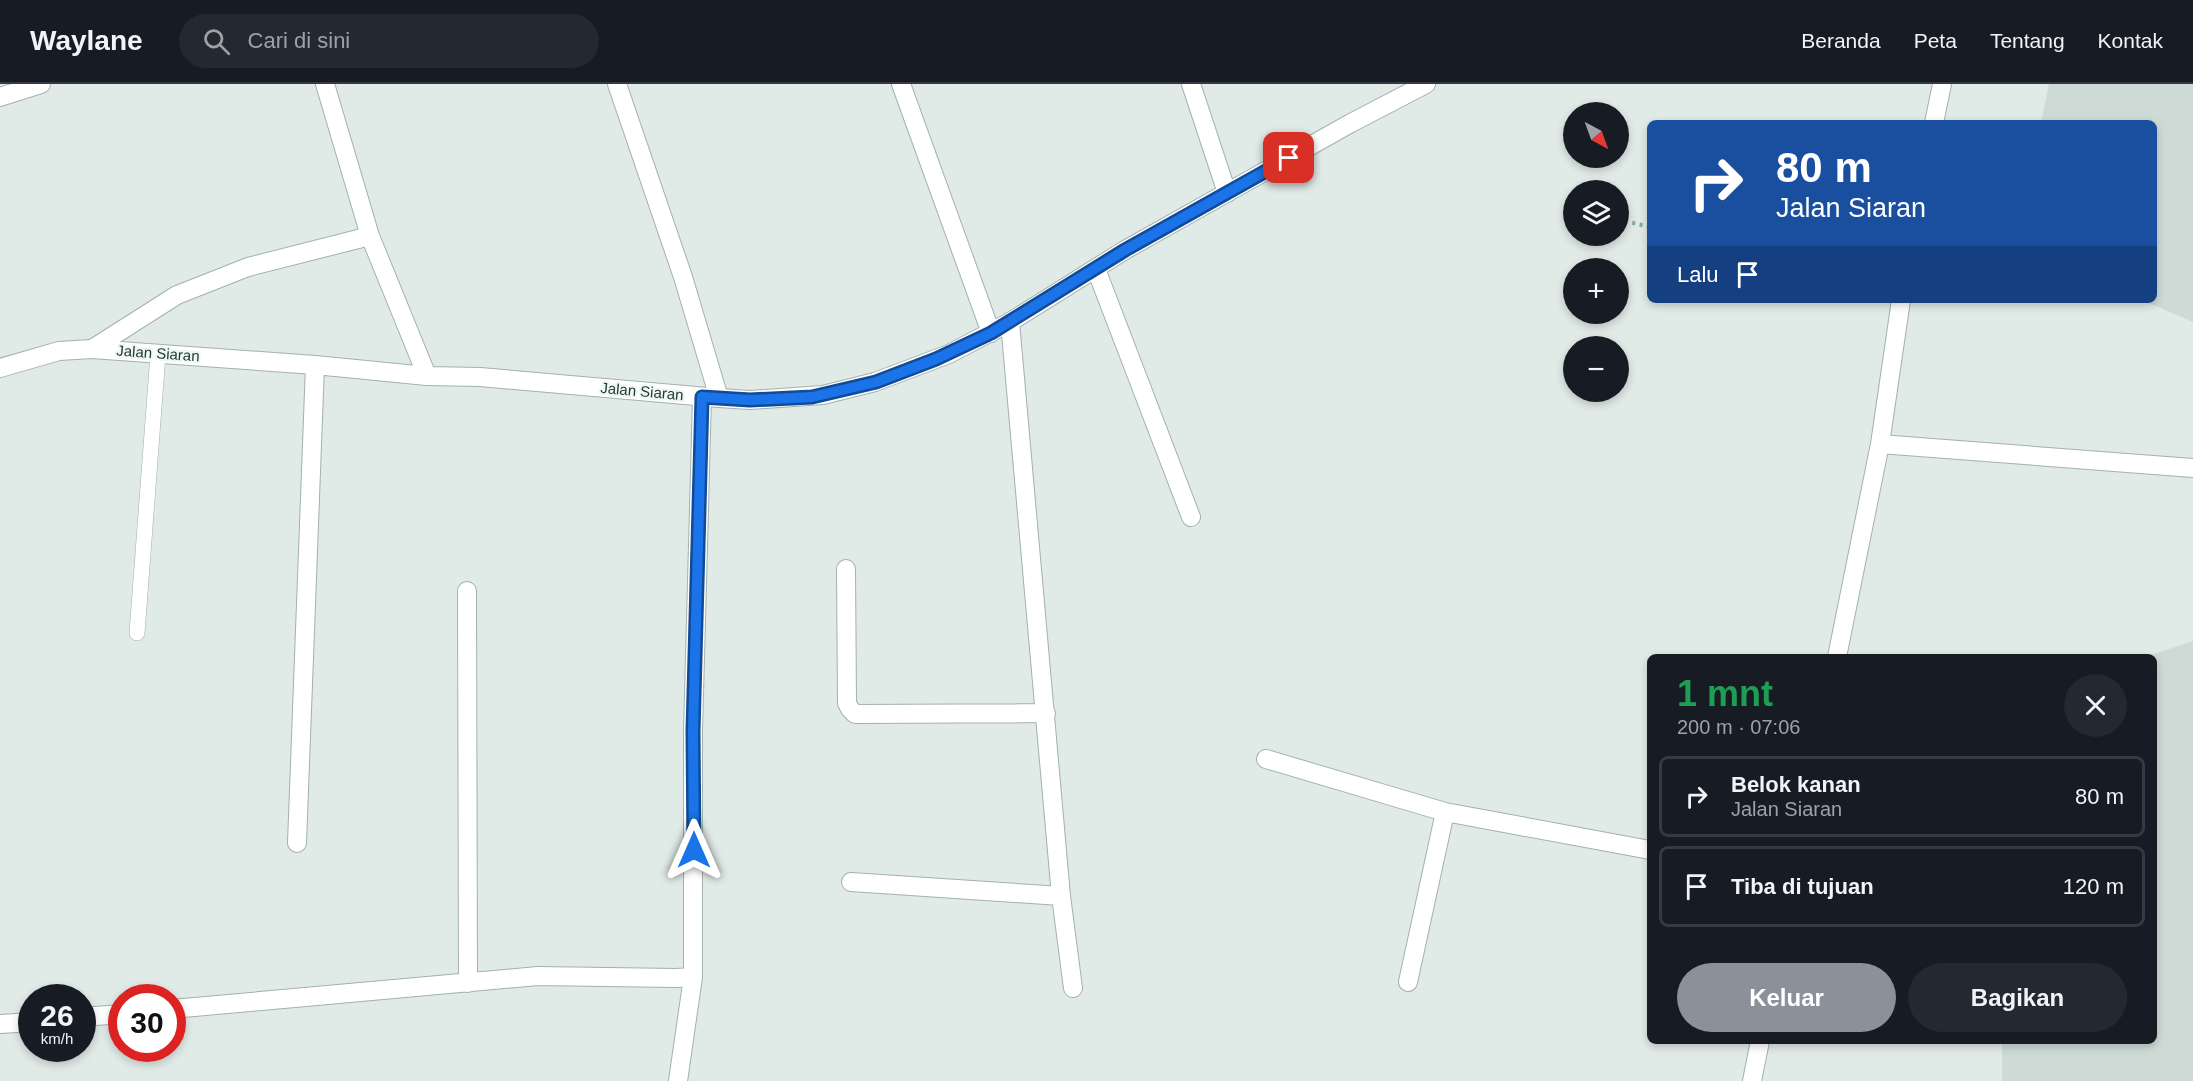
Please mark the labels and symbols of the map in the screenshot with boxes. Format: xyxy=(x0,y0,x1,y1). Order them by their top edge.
north arrow xyxy=(1563,102,1629,168)
pin xyxy=(1263,132,1314,183)
street label: Jalan Siaran xyxy=(116,342,200,364)
street label: Jalan Siaran xyxy=(600,379,684,403)
position arrow xyxy=(662,818,726,882)
speed limit sign: 30 xyxy=(108,984,186,1062)

